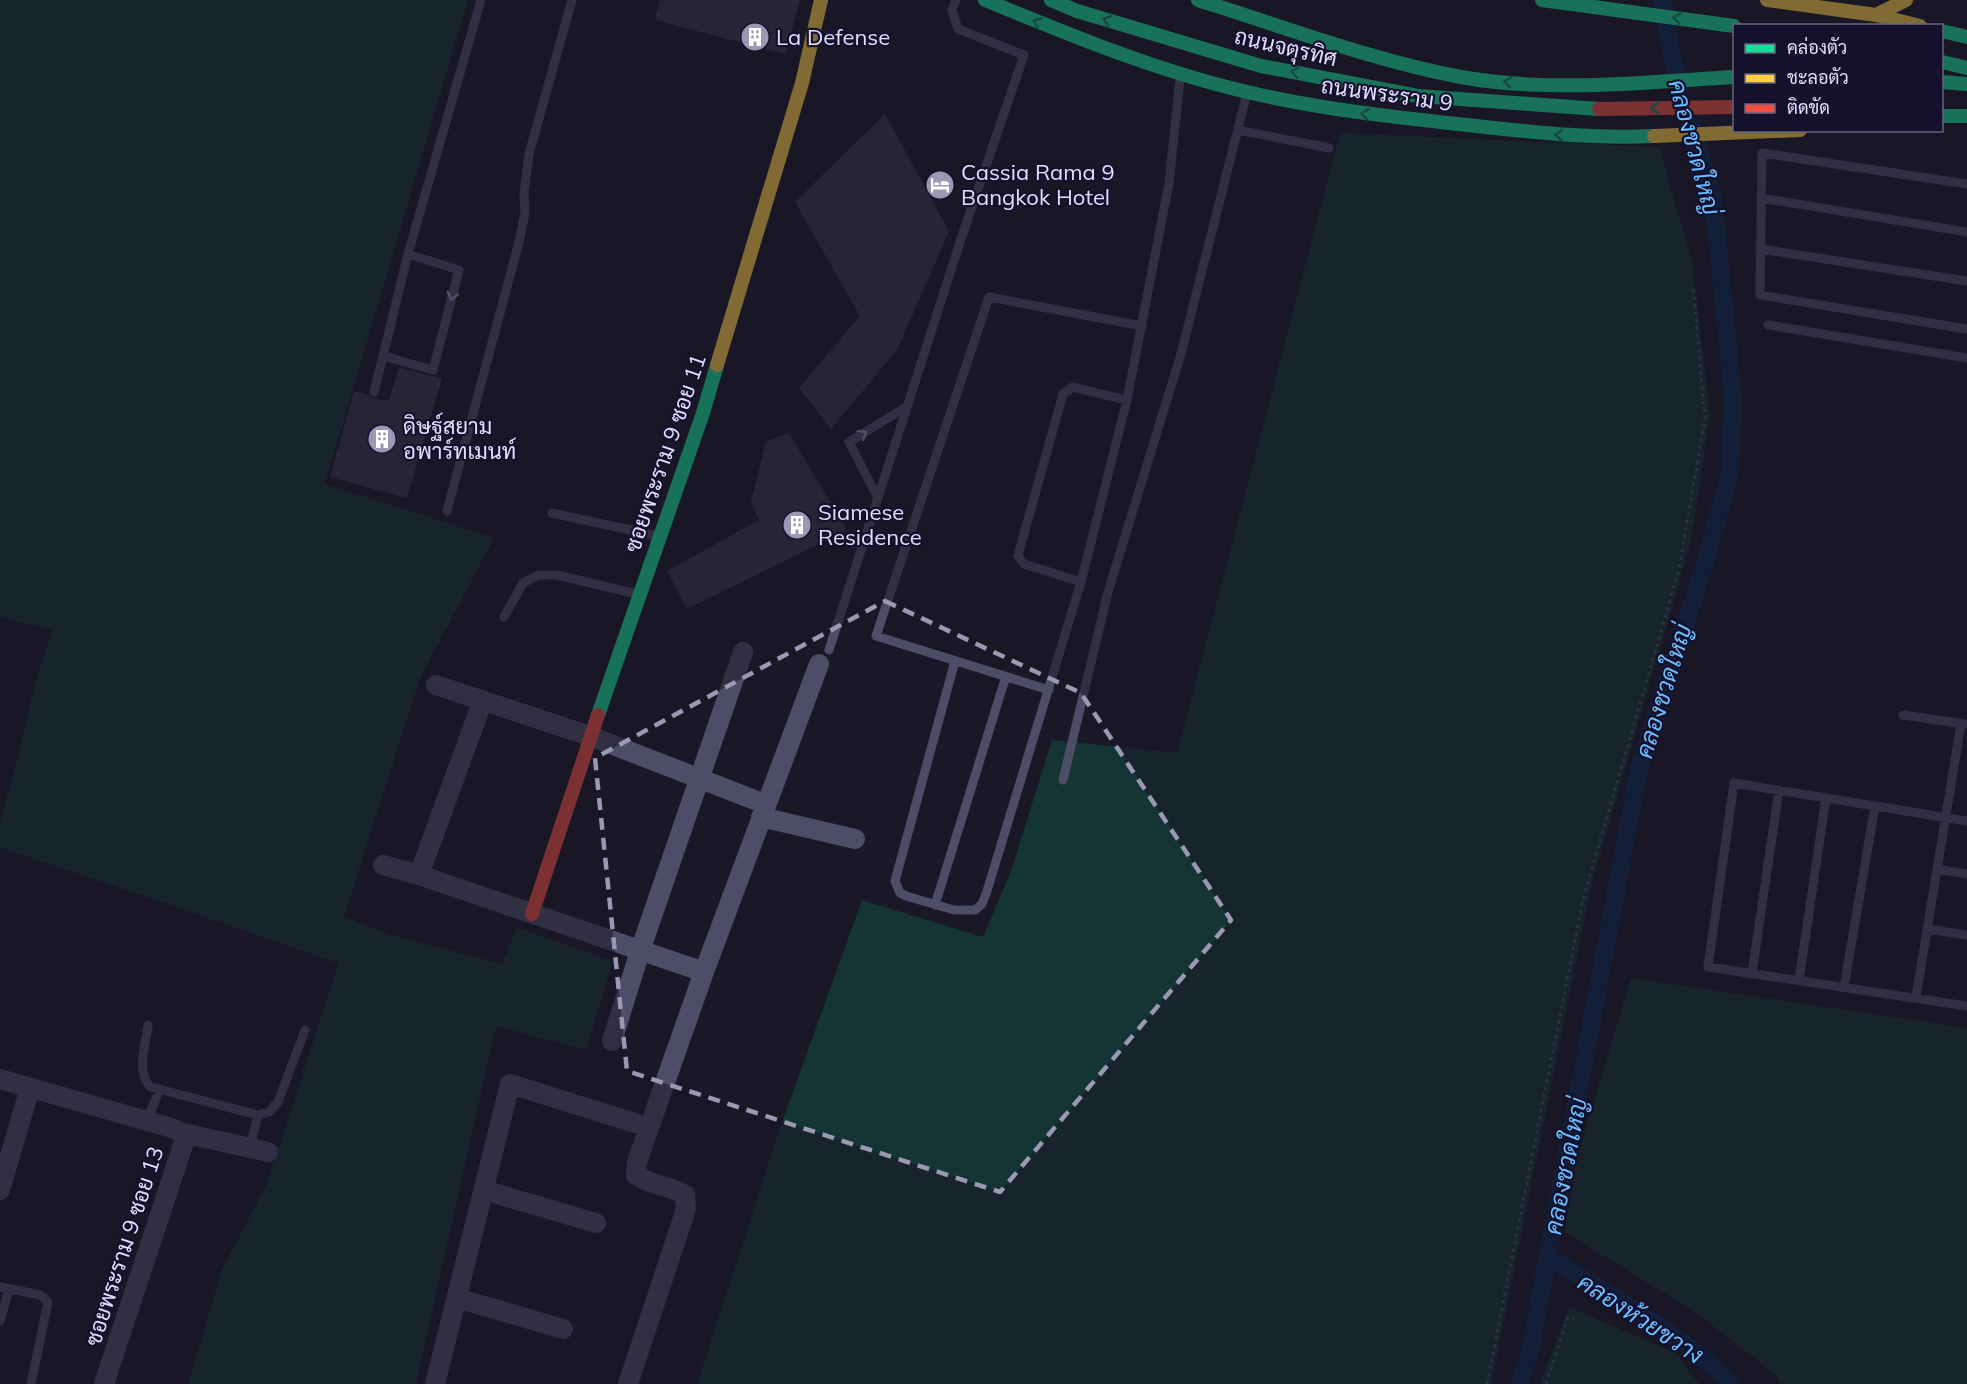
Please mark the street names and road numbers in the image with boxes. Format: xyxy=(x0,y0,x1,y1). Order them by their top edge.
street label: ถนนจตุรทิศ xyxy=(1231,22,1340,74)
street label: ถนนพระราม 9 xyxy=(1319,71,1455,117)
street label: ซอยพระราม 9 ซอย 11 xyxy=(618,350,712,556)
street label: ซอยพระราม 9 ซอย 13 xyxy=(79,1143,169,1349)

